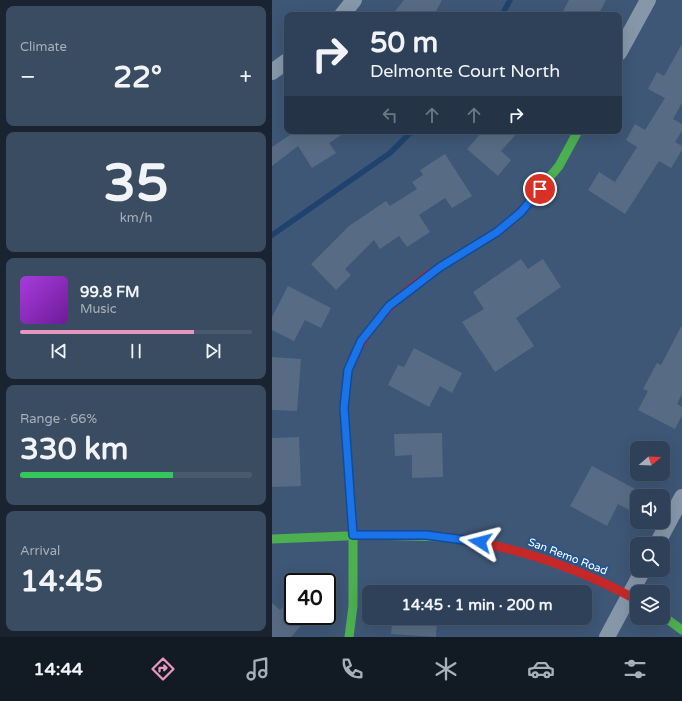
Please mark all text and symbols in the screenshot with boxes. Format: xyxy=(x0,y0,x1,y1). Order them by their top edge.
text: 50 m xyxy=(370,26,438,60)
icon: right xyxy=(304,28,356,80)
text: Climate xyxy=(20,39,67,55)
text: 22° xyxy=(113,59,162,96)
text: Delmonte Court North xyxy=(370,60,560,82)
text: − xyxy=(20,64,36,90)
text: + xyxy=(240,64,252,90)
icon: left xyxy=(379,104,401,126)
icon: ahead xyxy=(421,104,443,126)
icon: ahead xyxy=(463,104,485,126)
icon: right xyxy=(505,104,527,126)
text: 35 xyxy=(103,152,169,215)
pin xyxy=(523,172,557,206)
icon: arrive xyxy=(529,178,551,200)
text: km/h xyxy=(120,210,152,226)
text: 99.8 FM xyxy=(80,283,140,301)
text: Music xyxy=(80,301,117,317)
icon: previous xyxy=(48,340,70,362)
icon: pause xyxy=(125,340,147,362)
icon: next xyxy=(202,340,224,362)
text: Range · 66% xyxy=(20,411,97,427)
text: 330 km xyxy=(20,431,128,468)
north arrow xyxy=(630,441,670,481)
map controls xyxy=(630,441,670,625)
button: sound xyxy=(630,489,670,529)
position arrow xyxy=(459,521,501,563)
street label: San Remo Road xyxy=(526,535,609,578)
button: search xyxy=(630,537,670,577)
text: Arrival xyxy=(20,543,60,559)
text: 14:45 xyxy=(20,563,103,600)
speed limit sign: 40 xyxy=(284,573,336,625)
button: layers xyxy=(630,585,670,625)
text: 14:45 · 1 min · 200 m xyxy=(402,596,552,614)
icon: directions xyxy=(149,655,177,683)
icon: music xyxy=(244,655,272,683)
icon: phone xyxy=(338,655,366,683)
icon: climate xyxy=(432,655,460,683)
icon: car xyxy=(527,655,555,683)
icon: filters xyxy=(621,655,649,683)
text: 14:44 xyxy=(33,658,83,680)

